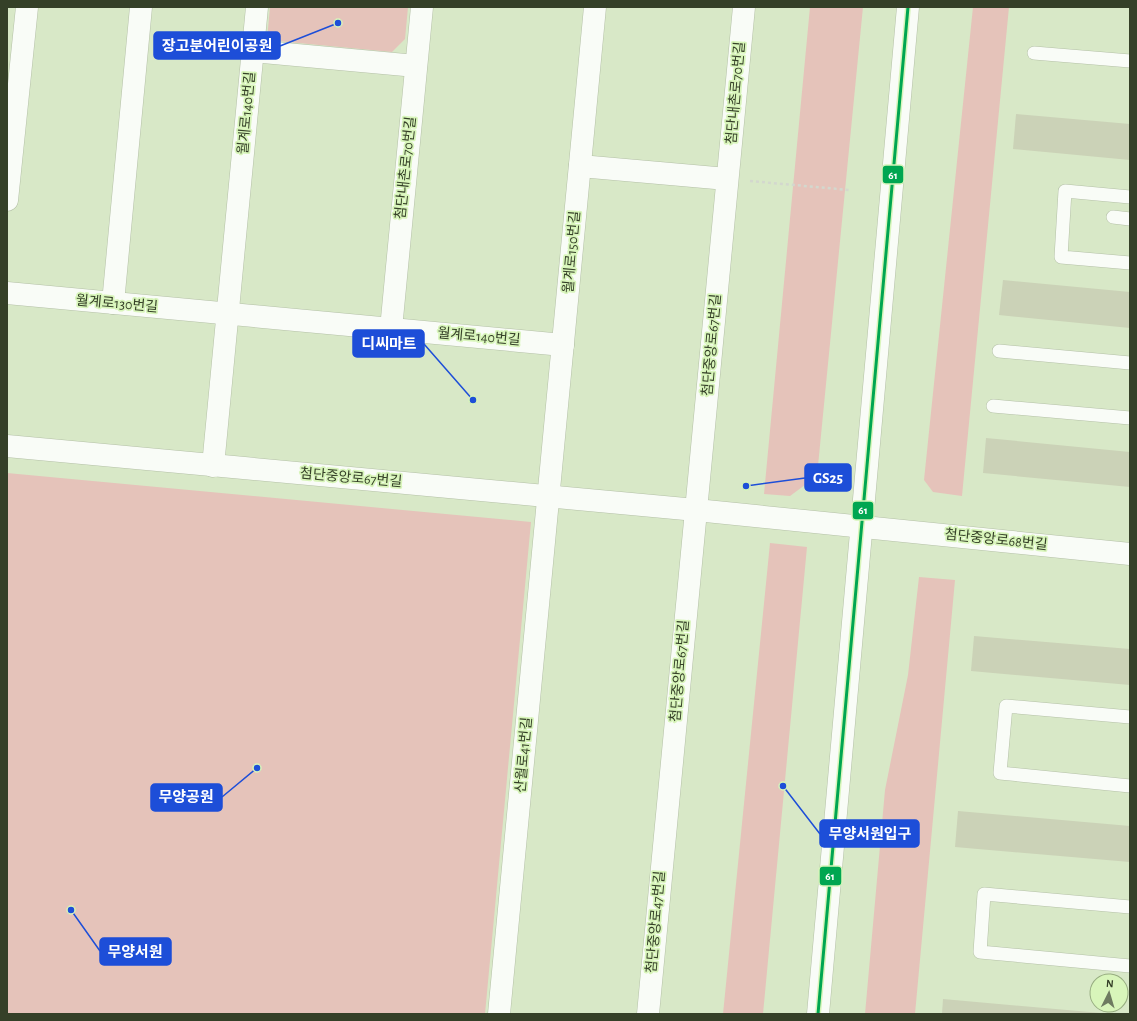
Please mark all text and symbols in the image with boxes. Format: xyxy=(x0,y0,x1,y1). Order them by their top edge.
callout: 장고분어린이공원 xyxy=(154,32,280,59)
text: 장고분어린이공원 xyxy=(162,38,272,54)
street label: 첨단내촌로70번길 xyxy=(724,41,747,145)
street label: 월계로140번길 xyxy=(235,71,258,155)
street label: 첨단내촌로70번길 xyxy=(393,116,418,220)
line badge: 61 xyxy=(882,165,904,184)
text: 61 xyxy=(888,170,898,181)
street label: 월계로150번길 xyxy=(560,210,583,294)
street label: 월계로130번길 xyxy=(75,292,159,315)
street label: 첨단중앙로67번길 xyxy=(700,293,723,397)
street label: 월계로140번길 xyxy=(437,325,521,348)
callout: 디씨마트 xyxy=(353,330,424,357)
text: 디씨마트 xyxy=(361,336,417,352)
callout: GS25 xyxy=(805,464,851,491)
street label: 첨단중앙로67번길 xyxy=(299,466,403,489)
text: GS25 xyxy=(813,471,843,486)
line badge: 61 xyxy=(852,501,874,520)
text: 61 xyxy=(858,505,868,516)
street label: 첨단중앙로68번길 xyxy=(944,527,1048,552)
street label: 첨단중앙로67번길 xyxy=(668,619,691,723)
street label: 산월로41번길 xyxy=(513,716,534,793)
callout: 무양공원 xyxy=(151,784,222,811)
text: 무양공원 xyxy=(158,789,214,805)
callout: 무양서원입구 xyxy=(820,820,919,847)
text: 무양서원입구 xyxy=(829,826,912,842)
line badge: 61 xyxy=(819,866,842,886)
street label: 첨단중앙로47번길 xyxy=(644,870,667,974)
text: 61 xyxy=(825,871,835,882)
callout: 무양서원 xyxy=(100,938,171,965)
text: 무양서원 xyxy=(107,944,163,960)
north arrow xyxy=(1089,973,1129,1013)
text: N xyxy=(1106,978,1114,989)

